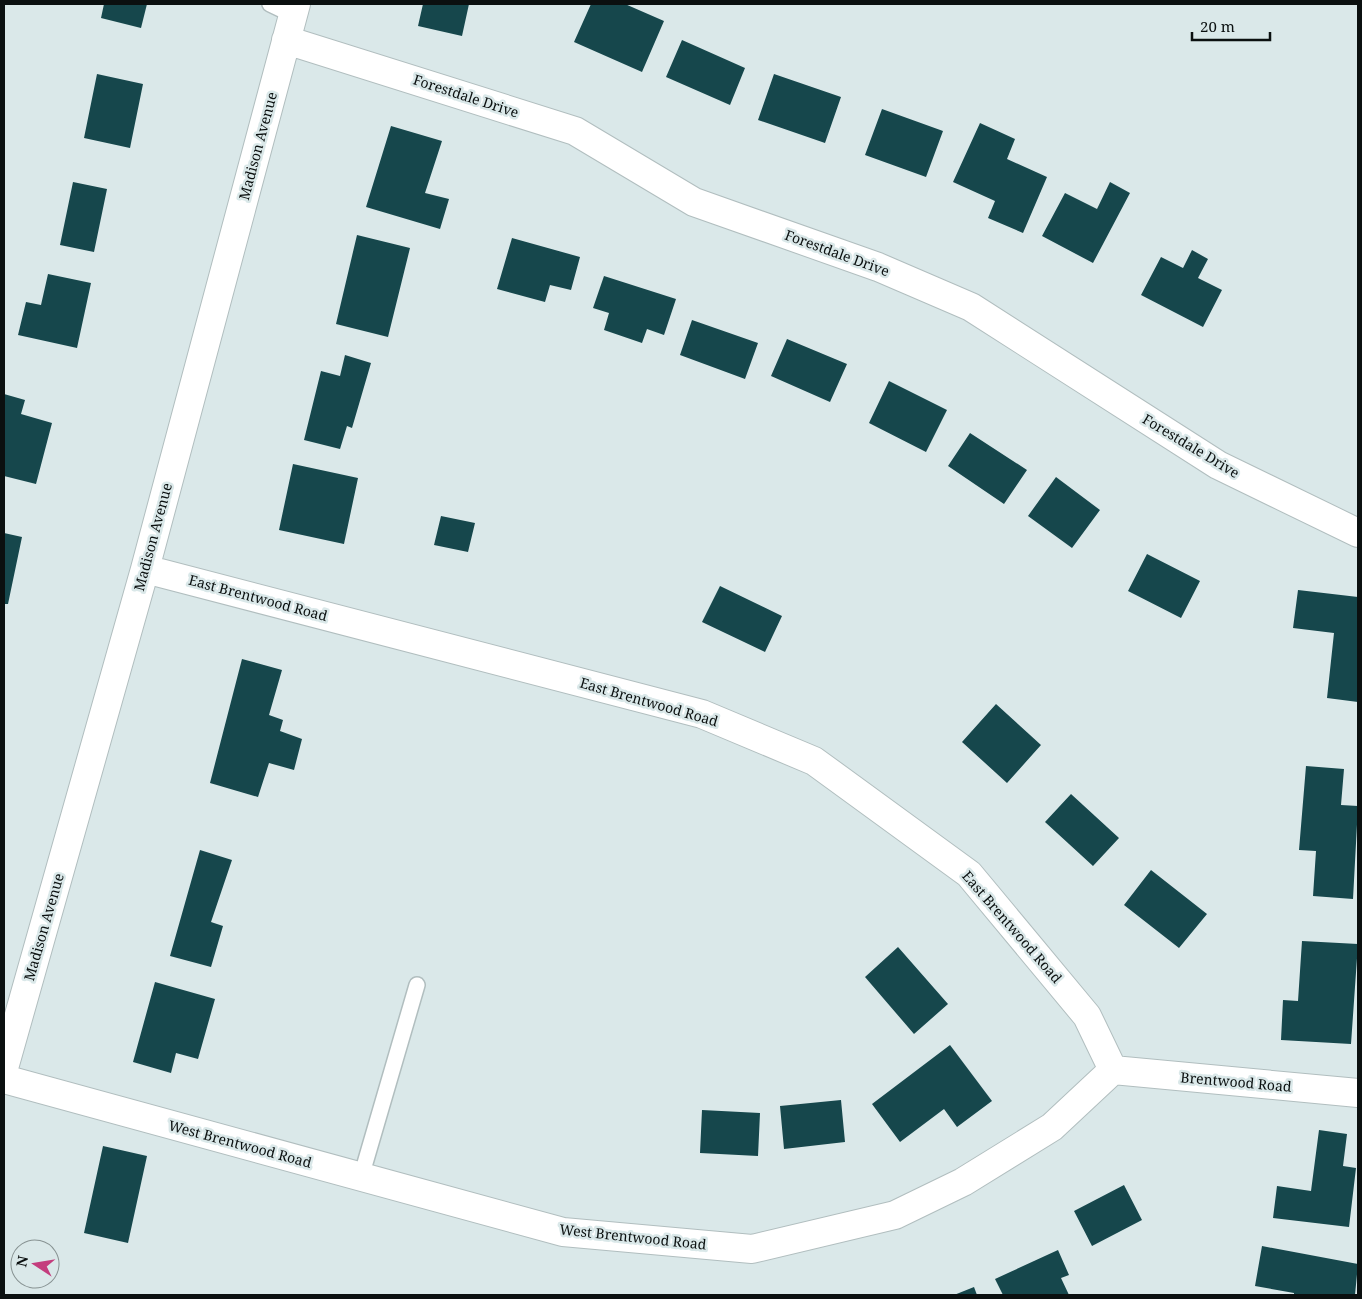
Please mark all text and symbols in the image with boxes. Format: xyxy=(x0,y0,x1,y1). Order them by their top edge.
scale bar xyxy=(1192,10,1270,42)
text: 20 m xyxy=(1200,16,1235,36)
street label: Forestdale Drive xyxy=(411,70,521,122)
street label: Madison Avenue xyxy=(234,90,281,202)
street label: Forestdale Drive xyxy=(782,225,892,280)
street label: Forestdale Drive xyxy=(1139,409,1243,482)
street label: Madison Avenue xyxy=(129,481,176,593)
street label: East Brentwood Road xyxy=(187,570,330,625)
street label: East Brentwood Road xyxy=(578,673,721,730)
street label: East Brentwood Road xyxy=(958,867,1067,987)
street label: Madison Avenue xyxy=(19,871,68,983)
street label: Brentwood Road xyxy=(1180,1067,1293,1096)
street label: West Brentwood Road xyxy=(166,1115,314,1172)
street label: West Brentwood Road xyxy=(559,1219,708,1254)
north arrow xyxy=(10,1239,60,1289)
text: N xyxy=(11,1254,32,1269)

